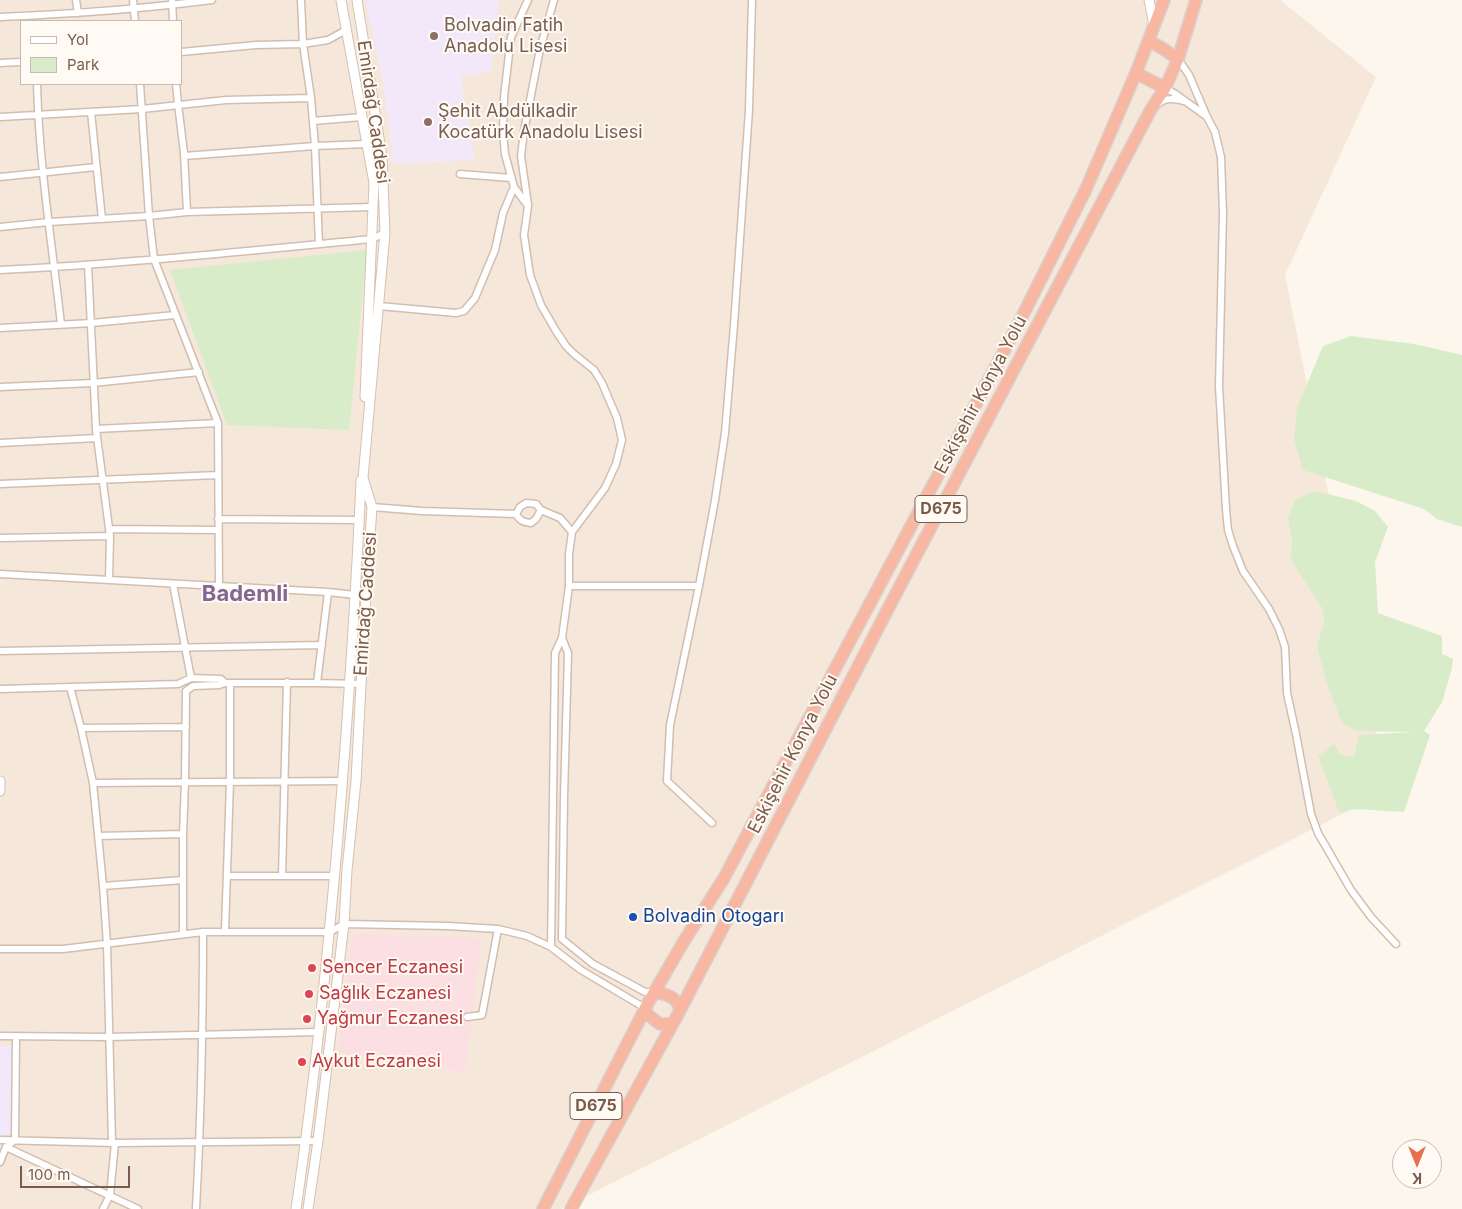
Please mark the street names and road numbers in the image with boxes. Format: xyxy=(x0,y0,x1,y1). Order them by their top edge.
street label: Emirdağ Caddesi xyxy=(352,39,394,185)
street label: Eskişehir Konya Yolu xyxy=(930,312,1032,478)
road number: D675 xyxy=(915,496,967,522)
street label: Emirdağ Caddesi xyxy=(350,531,382,677)
street label: Eskişehir Konya Yolu xyxy=(743,671,843,837)
road number: D675 xyxy=(570,1092,622,1120)

